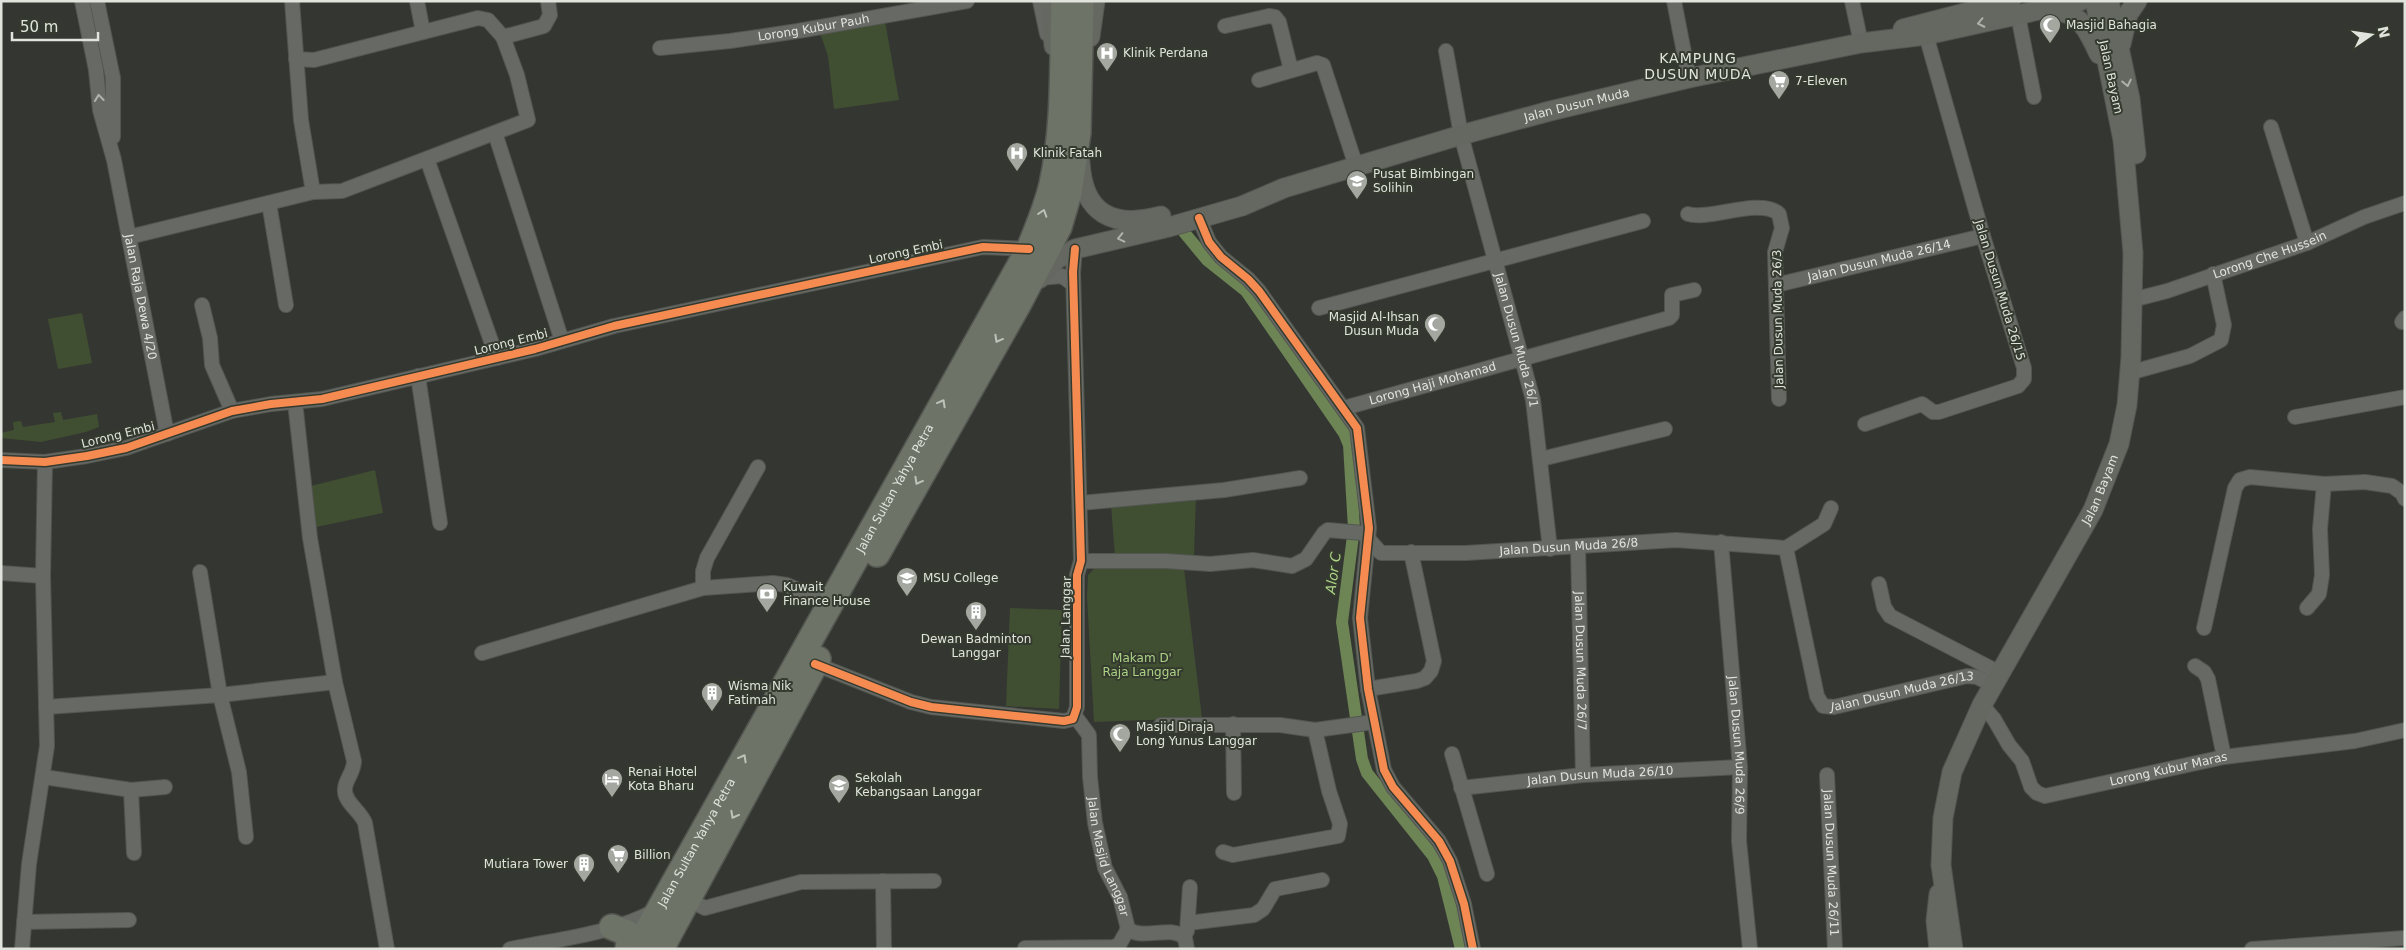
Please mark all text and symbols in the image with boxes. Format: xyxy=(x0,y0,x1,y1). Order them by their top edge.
scale bar xyxy=(12,10,99,42)
north arrow xyxy=(2346,10,2396,60)
street label: Lorong Kubur Pauh xyxy=(757,11,871,44)
mosque icon: Masjid Bahagia xyxy=(2038,13,2062,44)
one-way arrow xyxy=(1977,17,1986,28)
text: 50 m xyxy=(20,18,58,36)
place label: Masjid Bahagia xyxy=(2066,18,2157,32)
text: N xyxy=(2375,25,2393,40)
street label: Jalan Bayam xyxy=(2096,38,2126,115)
hospital icon: Klinik Perdana xyxy=(1095,41,1119,72)
place label: Klinik Perdana xyxy=(1123,46,1208,60)
district label: KAMPUNG DUSUN MUDA xyxy=(1644,50,1752,82)
supermarket icon: 7-Eleven xyxy=(1767,69,1791,100)
place label: 7-Eleven xyxy=(1795,74,1847,88)
one-way arrow xyxy=(2121,79,2131,88)
street label: Jalan Dusun Muda xyxy=(1521,85,1631,125)
one-way arrow xyxy=(94,94,105,102)
hospital icon: Klinik Fatah xyxy=(1005,141,1029,172)
place label: Klinik Fatah xyxy=(1033,146,1102,160)
place label: Pusat Bimbingan Solihin xyxy=(1373,167,1474,195)
school or university icon: Pusat Bimbingan Solihin xyxy=(1345,169,1369,200)
one-way arrow xyxy=(1037,209,1047,218)
street label: Jalan Dusun Muda 26/15 xyxy=(1972,217,2028,362)
street label: Lorong Che Hussein xyxy=(2211,228,2329,282)
street label: Jalan Raja Dewa 4/20 xyxy=(121,232,159,361)
one-way arrow xyxy=(1116,232,1125,243)
street label: Lorong Embi xyxy=(868,237,944,267)
street label: Jalan Dusun Muda 26/14 xyxy=(1805,237,1952,285)
street label: Jalan Dusun Muda 26/3 xyxy=(1770,249,1786,390)
street label: Jalan Dusun Muda 26/1 xyxy=(1492,270,1541,408)
place label: Masjid Al-Ihsan Dusun Muda xyxy=(1329,310,1419,338)
mosque icon: Masjid Al-Ihsan Dusun Muda xyxy=(1423,312,1447,343)
street label: Lorong Embi xyxy=(473,326,549,358)
one-way arrow xyxy=(995,334,1005,343)
street label: Lorong Haji Mohamad xyxy=(1368,359,1498,408)
one-way arrow xyxy=(936,399,946,408)
street label: Lorong Embi xyxy=(80,419,156,451)
street label: Jalan Sultan Yahya Petra xyxy=(853,422,937,556)
street label: Jalan Bayam xyxy=(2079,453,2121,528)
one-way arrow xyxy=(915,476,925,485)
street label: Jalan Dusun Muda 26/8 xyxy=(1498,535,1639,558)
water label: Alor C xyxy=(1322,551,1344,596)
school or university icon: MSU College xyxy=(895,566,919,597)
place label: MSU College xyxy=(923,571,998,585)
street label: Jalan Langgar xyxy=(1058,576,1074,659)
place label: Kuwait Finance House xyxy=(783,580,870,608)
bank icon: Kuwait Finance House xyxy=(755,582,779,613)
street label: Jalan Dusun Muda 26/7 xyxy=(1572,590,1589,731)
building icon: Dewan Badminton Langgar xyxy=(964,600,988,631)
place label: Dewan Badminton Langgar xyxy=(921,632,1031,660)
park label: Makam D' Raja Langgar xyxy=(1102,651,1182,679)
street label: Jalan Dusun Muda 26/13 xyxy=(1829,669,1974,714)
street label: Jalan Dusun Muda 26/9 xyxy=(1725,674,1747,815)
place label: Wisma Nik Fatimah xyxy=(728,679,791,707)
building icon: Wisma Nik Fatimah xyxy=(700,681,724,712)
place label: Masjid Diraja Long Yunus Langgar xyxy=(1136,720,1257,748)
mosque icon: Masjid Diraja Long Yunus Langgar xyxy=(1108,722,1132,753)
street label: Lorong Kubur Maras xyxy=(2108,750,2228,789)
one-way arrow xyxy=(737,755,747,764)
street label: Jalan Dusun Muda 26/10 xyxy=(1526,763,1674,788)
place label: Renai Hotel Kota Bharu xyxy=(628,765,697,793)
hotel icon: Renai Hotel Kota Bharu xyxy=(600,767,624,798)
place label: Sekolah Kebangsaan Langgar xyxy=(855,771,981,799)
school or university icon: Sekolah Kebangsaan Langgar xyxy=(827,773,851,804)
street label: Jalan Sultan Yahya Petra xyxy=(655,776,738,910)
street label: Jalan Dusun Muda 26/11 xyxy=(1821,788,1841,936)
street label: Jalan Masjid Langgar xyxy=(1085,795,1132,918)
one-way arrow xyxy=(730,810,740,819)
supermarket icon: Billion xyxy=(606,843,630,874)
place label: Billion xyxy=(634,848,671,862)
building icon: Mutiara Tower xyxy=(572,852,596,883)
place label: Mutiara Tower xyxy=(484,857,568,871)

